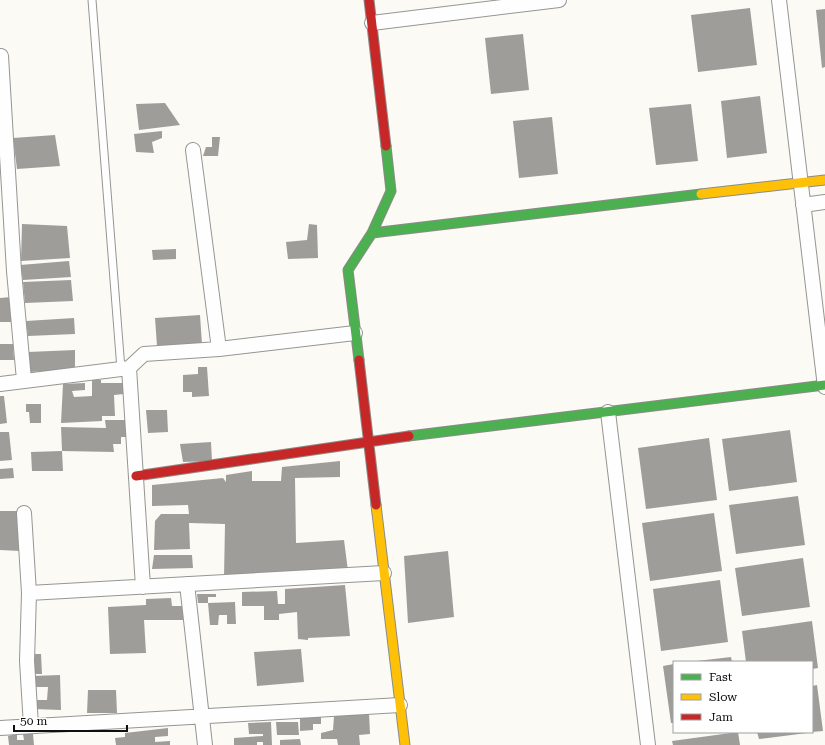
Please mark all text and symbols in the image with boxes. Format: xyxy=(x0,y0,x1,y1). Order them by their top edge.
legend xyxy=(673,661,813,733)
text: Fast xyxy=(709,670,733,684)
text: Slow xyxy=(709,690,737,704)
scale bar xyxy=(14,707,127,733)
text: Jam xyxy=(709,710,733,724)
text: 50 m xyxy=(20,714,47,728)

